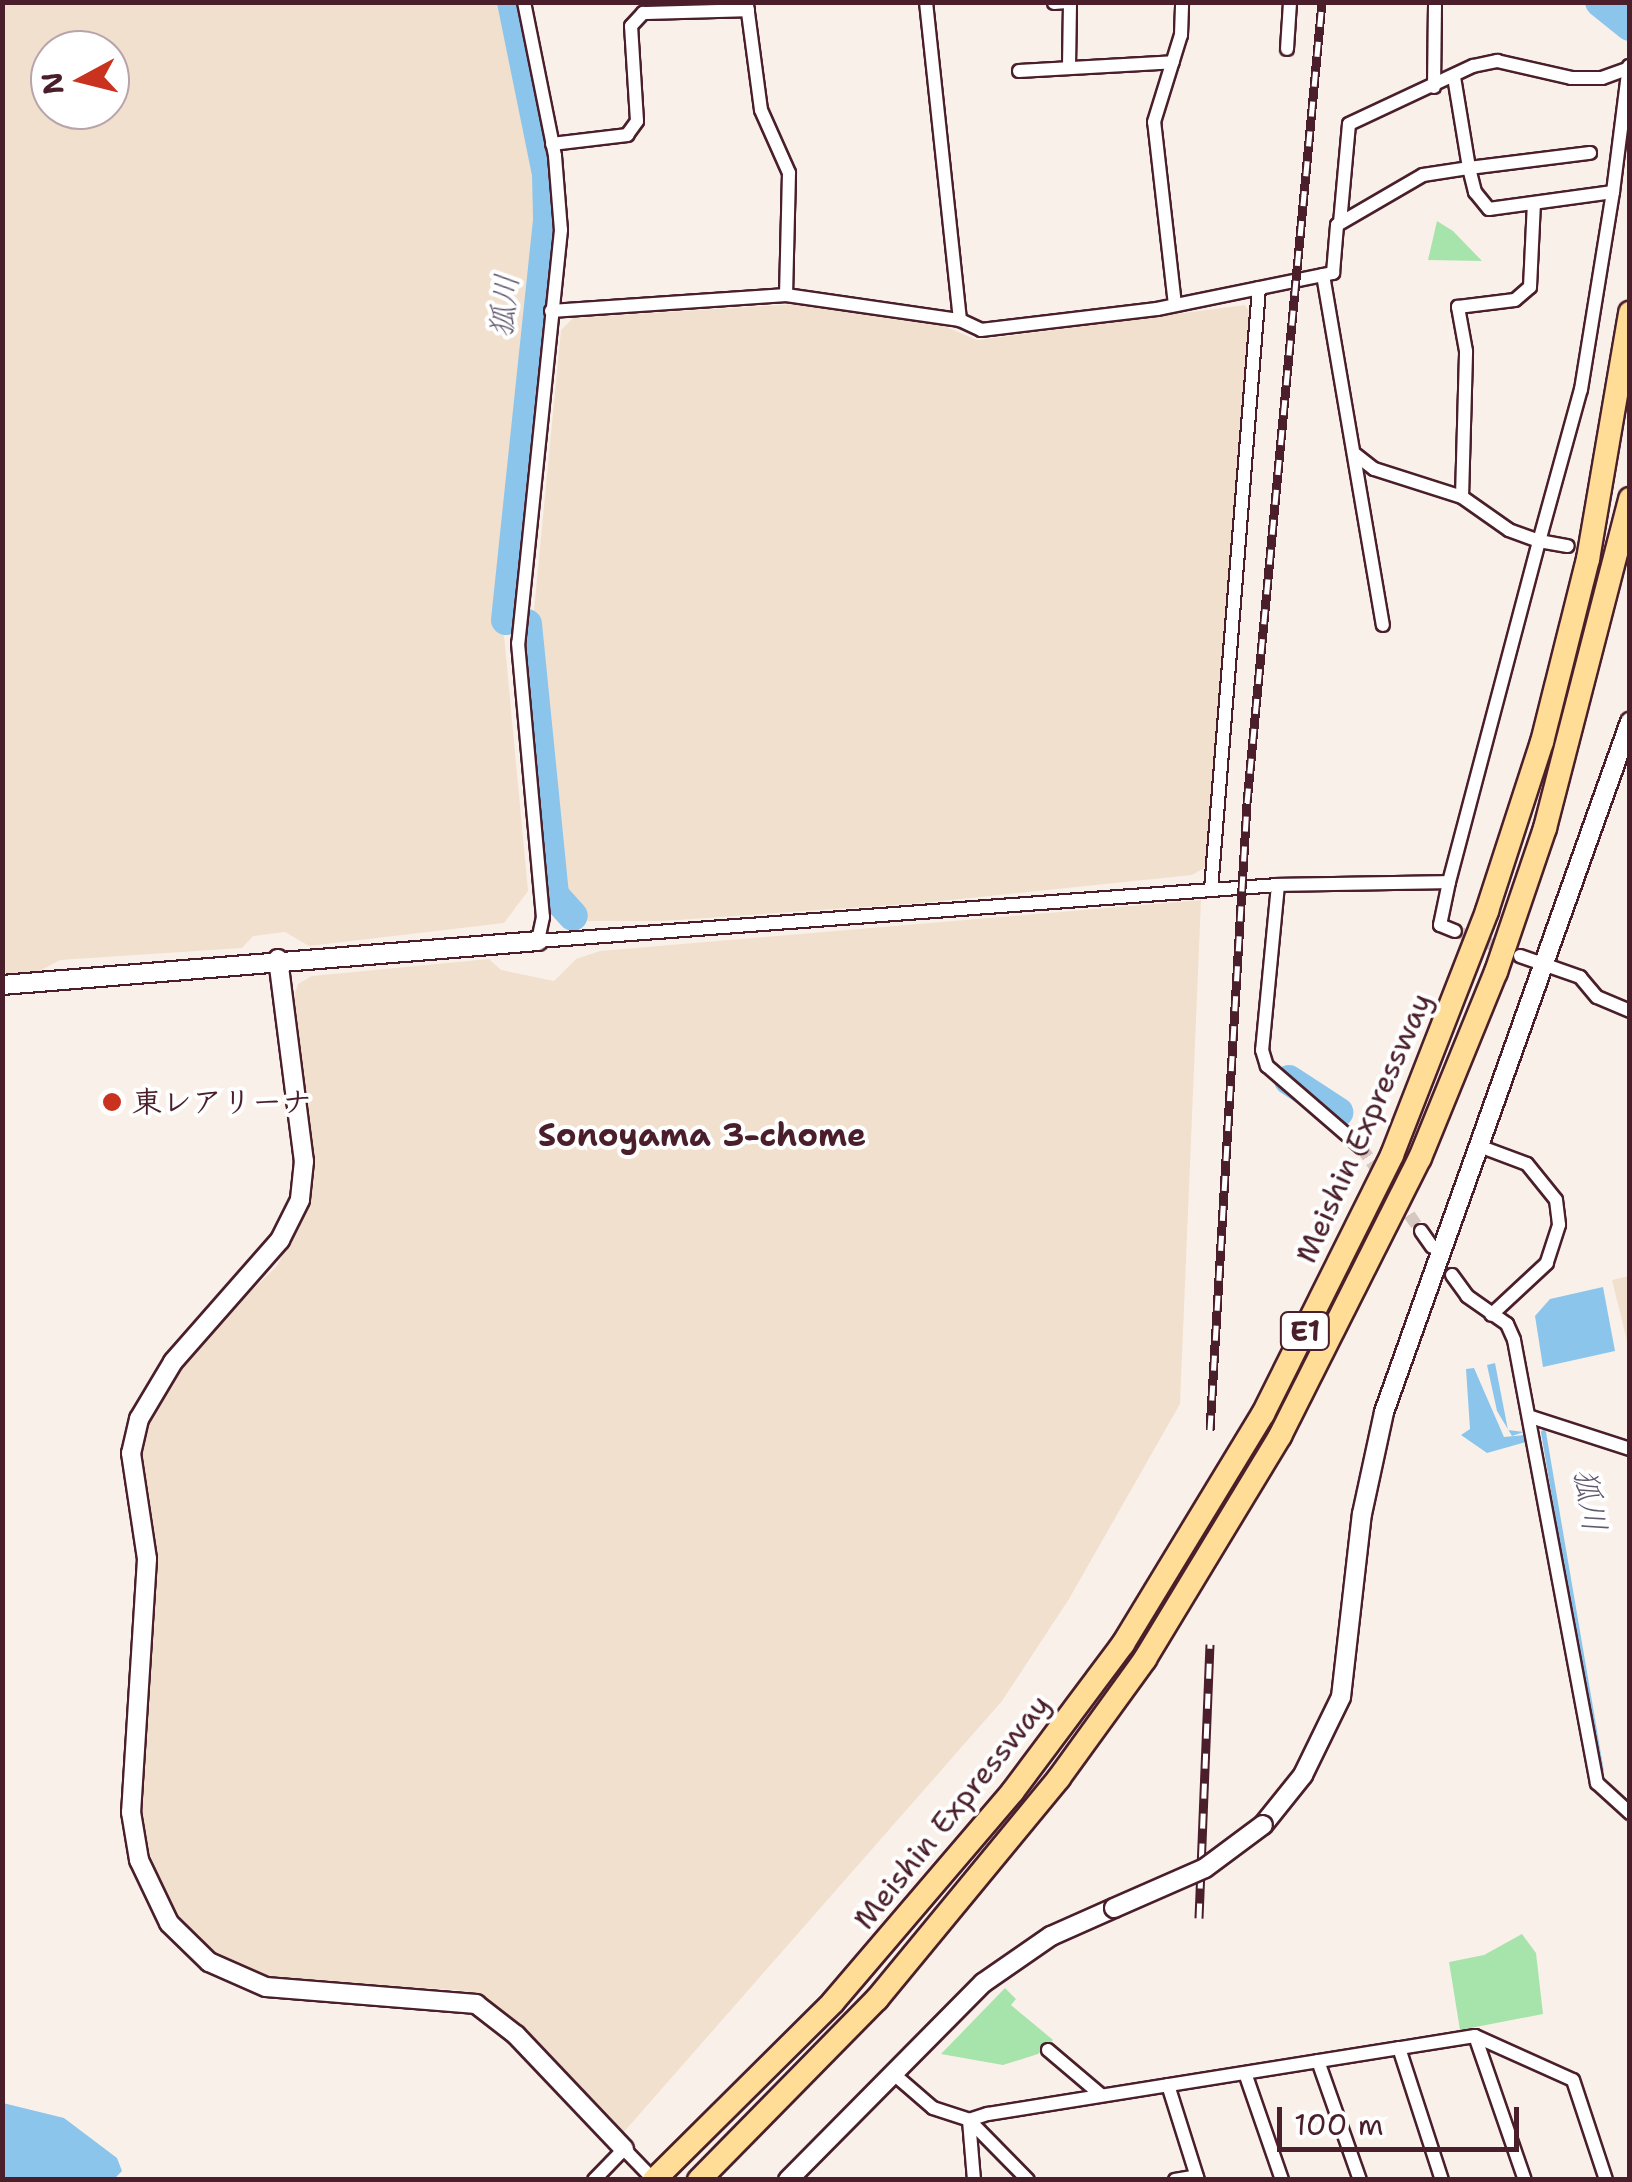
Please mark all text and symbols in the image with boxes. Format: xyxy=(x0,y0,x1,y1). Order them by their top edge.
north arrow xyxy=(30,30,130,130)
text: N xyxy=(32,70,72,97)
water label: 狐川 xyxy=(482,272,526,340)
street label: Meishin Expressway xyxy=(1288,987,1440,1269)
place label: 東レアリーナ xyxy=(132,1084,312,1120)
marker: 東レアリーナ xyxy=(101,1091,123,1113)
district label: Sonoyama 3-chome xyxy=(538,1116,866,1154)
road number: E1 xyxy=(1278,1308,1332,1354)
water label: 狐川 xyxy=(1566,1465,1614,1535)
street label: Meishin Expressway xyxy=(846,1687,1058,1937)
scale bar xyxy=(1282,2087,1524,2149)
text: 100 m xyxy=(1294,2104,1384,2145)

